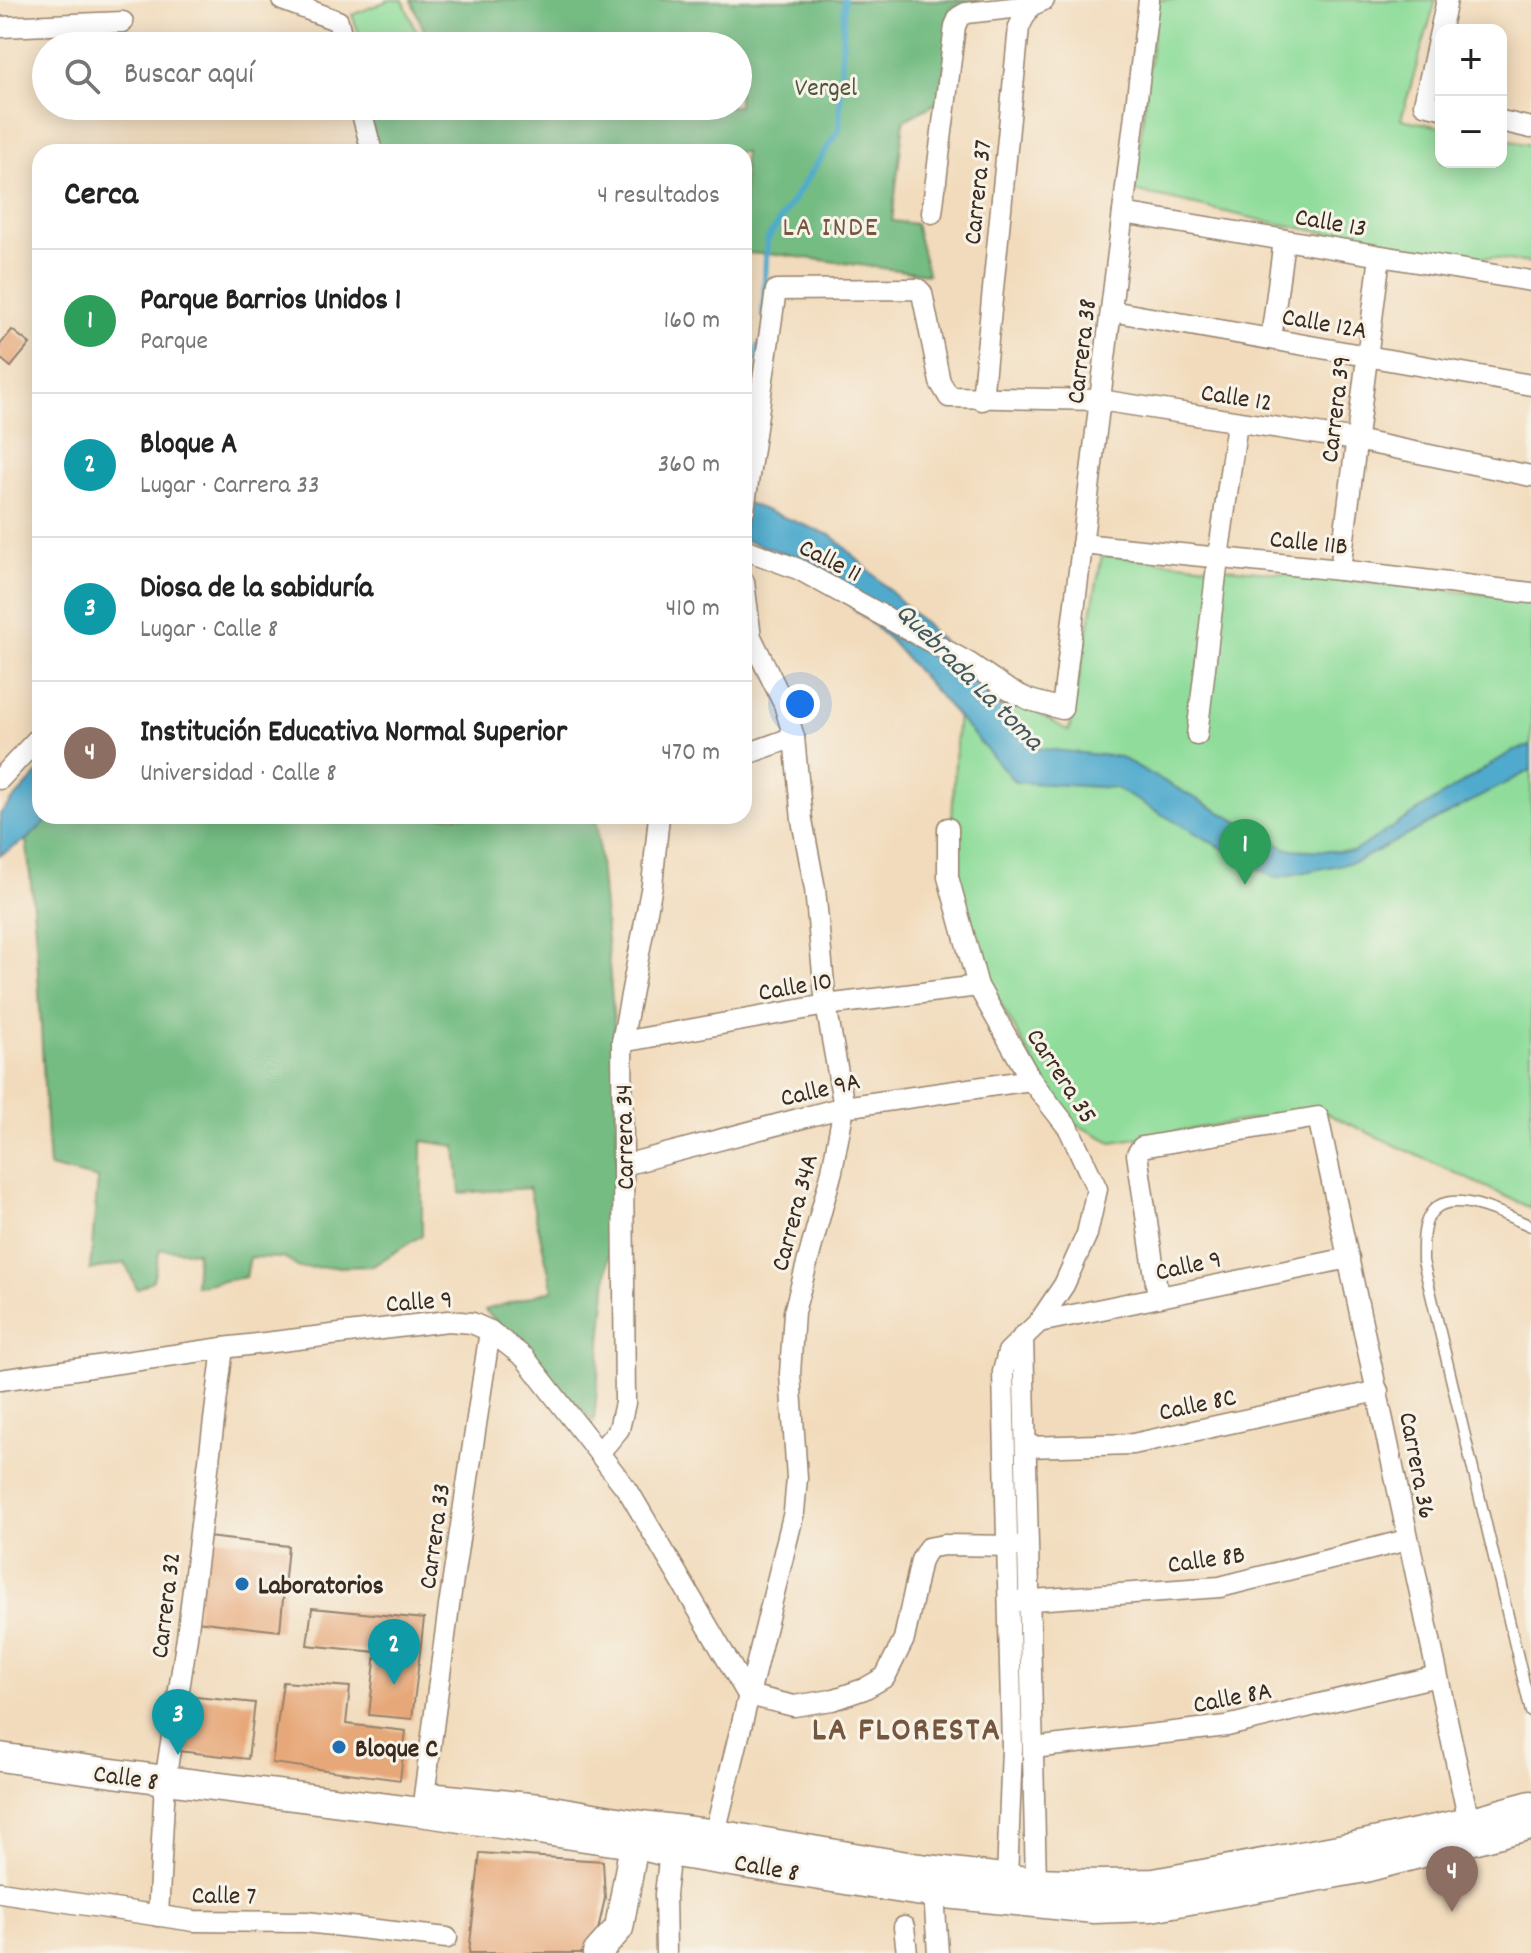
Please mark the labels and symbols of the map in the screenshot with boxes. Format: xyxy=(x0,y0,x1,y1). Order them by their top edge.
park label: Vergel xyxy=(795,71,857,108)
street label: Carrera 37 xyxy=(956,138,1003,247)
street label: Calle 13 xyxy=(1292,200,1369,249)
district label: LA INDE xyxy=(783,210,879,250)
street label: Carrera 38 xyxy=(1059,297,1108,406)
street label: Calle 12A xyxy=(1279,300,1370,351)
street label: Carrera 39 xyxy=(1313,354,1362,465)
street label: Calle 12 xyxy=(1198,376,1275,423)
street label: Calle 11B xyxy=(1268,522,1350,567)
street label: Calle 11 xyxy=(792,531,867,594)
water label: Quebrada La toma xyxy=(884,595,1052,763)
your location xyxy=(780,684,820,724)
pin: 1 xyxy=(1219,819,1271,885)
street label: Calle 10 xyxy=(756,964,836,1013)
street label: Carrera 35 xyxy=(1015,1022,1105,1132)
street label: Calle 9A xyxy=(777,1064,864,1119)
street label: Carrera 34 xyxy=(607,1084,646,1190)
street label: Carrera 34A xyxy=(763,1150,830,1276)
street label: Calle 9 xyxy=(1152,1242,1225,1292)
street label: Calle 9 xyxy=(385,1283,454,1324)
street label: Calle 8C xyxy=(1156,1380,1240,1433)
street label: Carrera 36 xyxy=(1387,1409,1444,1522)
street label: Carrera 33 xyxy=(411,1481,462,1592)
street label: Calle 8B xyxy=(1166,1538,1247,1585)
street label: Carrera 32 xyxy=(143,1550,192,1661)
place label: Laboratorios xyxy=(258,1569,384,1606)
marker: Laboratorios xyxy=(233,1575,251,1593)
pin: 2 xyxy=(368,1619,420,1685)
street label: Calle 8A xyxy=(1190,1674,1275,1725)
pin: 3 xyxy=(152,1689,204,1755)
district label: LA FLORESTA xyxy=(812,1708,1002,1757)
place label: Bloque C xyxy=(355,1732,438,1769)
marker: Bloque C xyxy=(330,1738,348,1756)
street label: Calle 8 xyxy=(91,1757,160,1802)
street label: Calle 8 xyxy=(731,1846,802,1893)
pin: 4 xyxy=(1426,1846,1478,1912)
street label: Calle 7 xyxy=(191,1878,257,1917)

